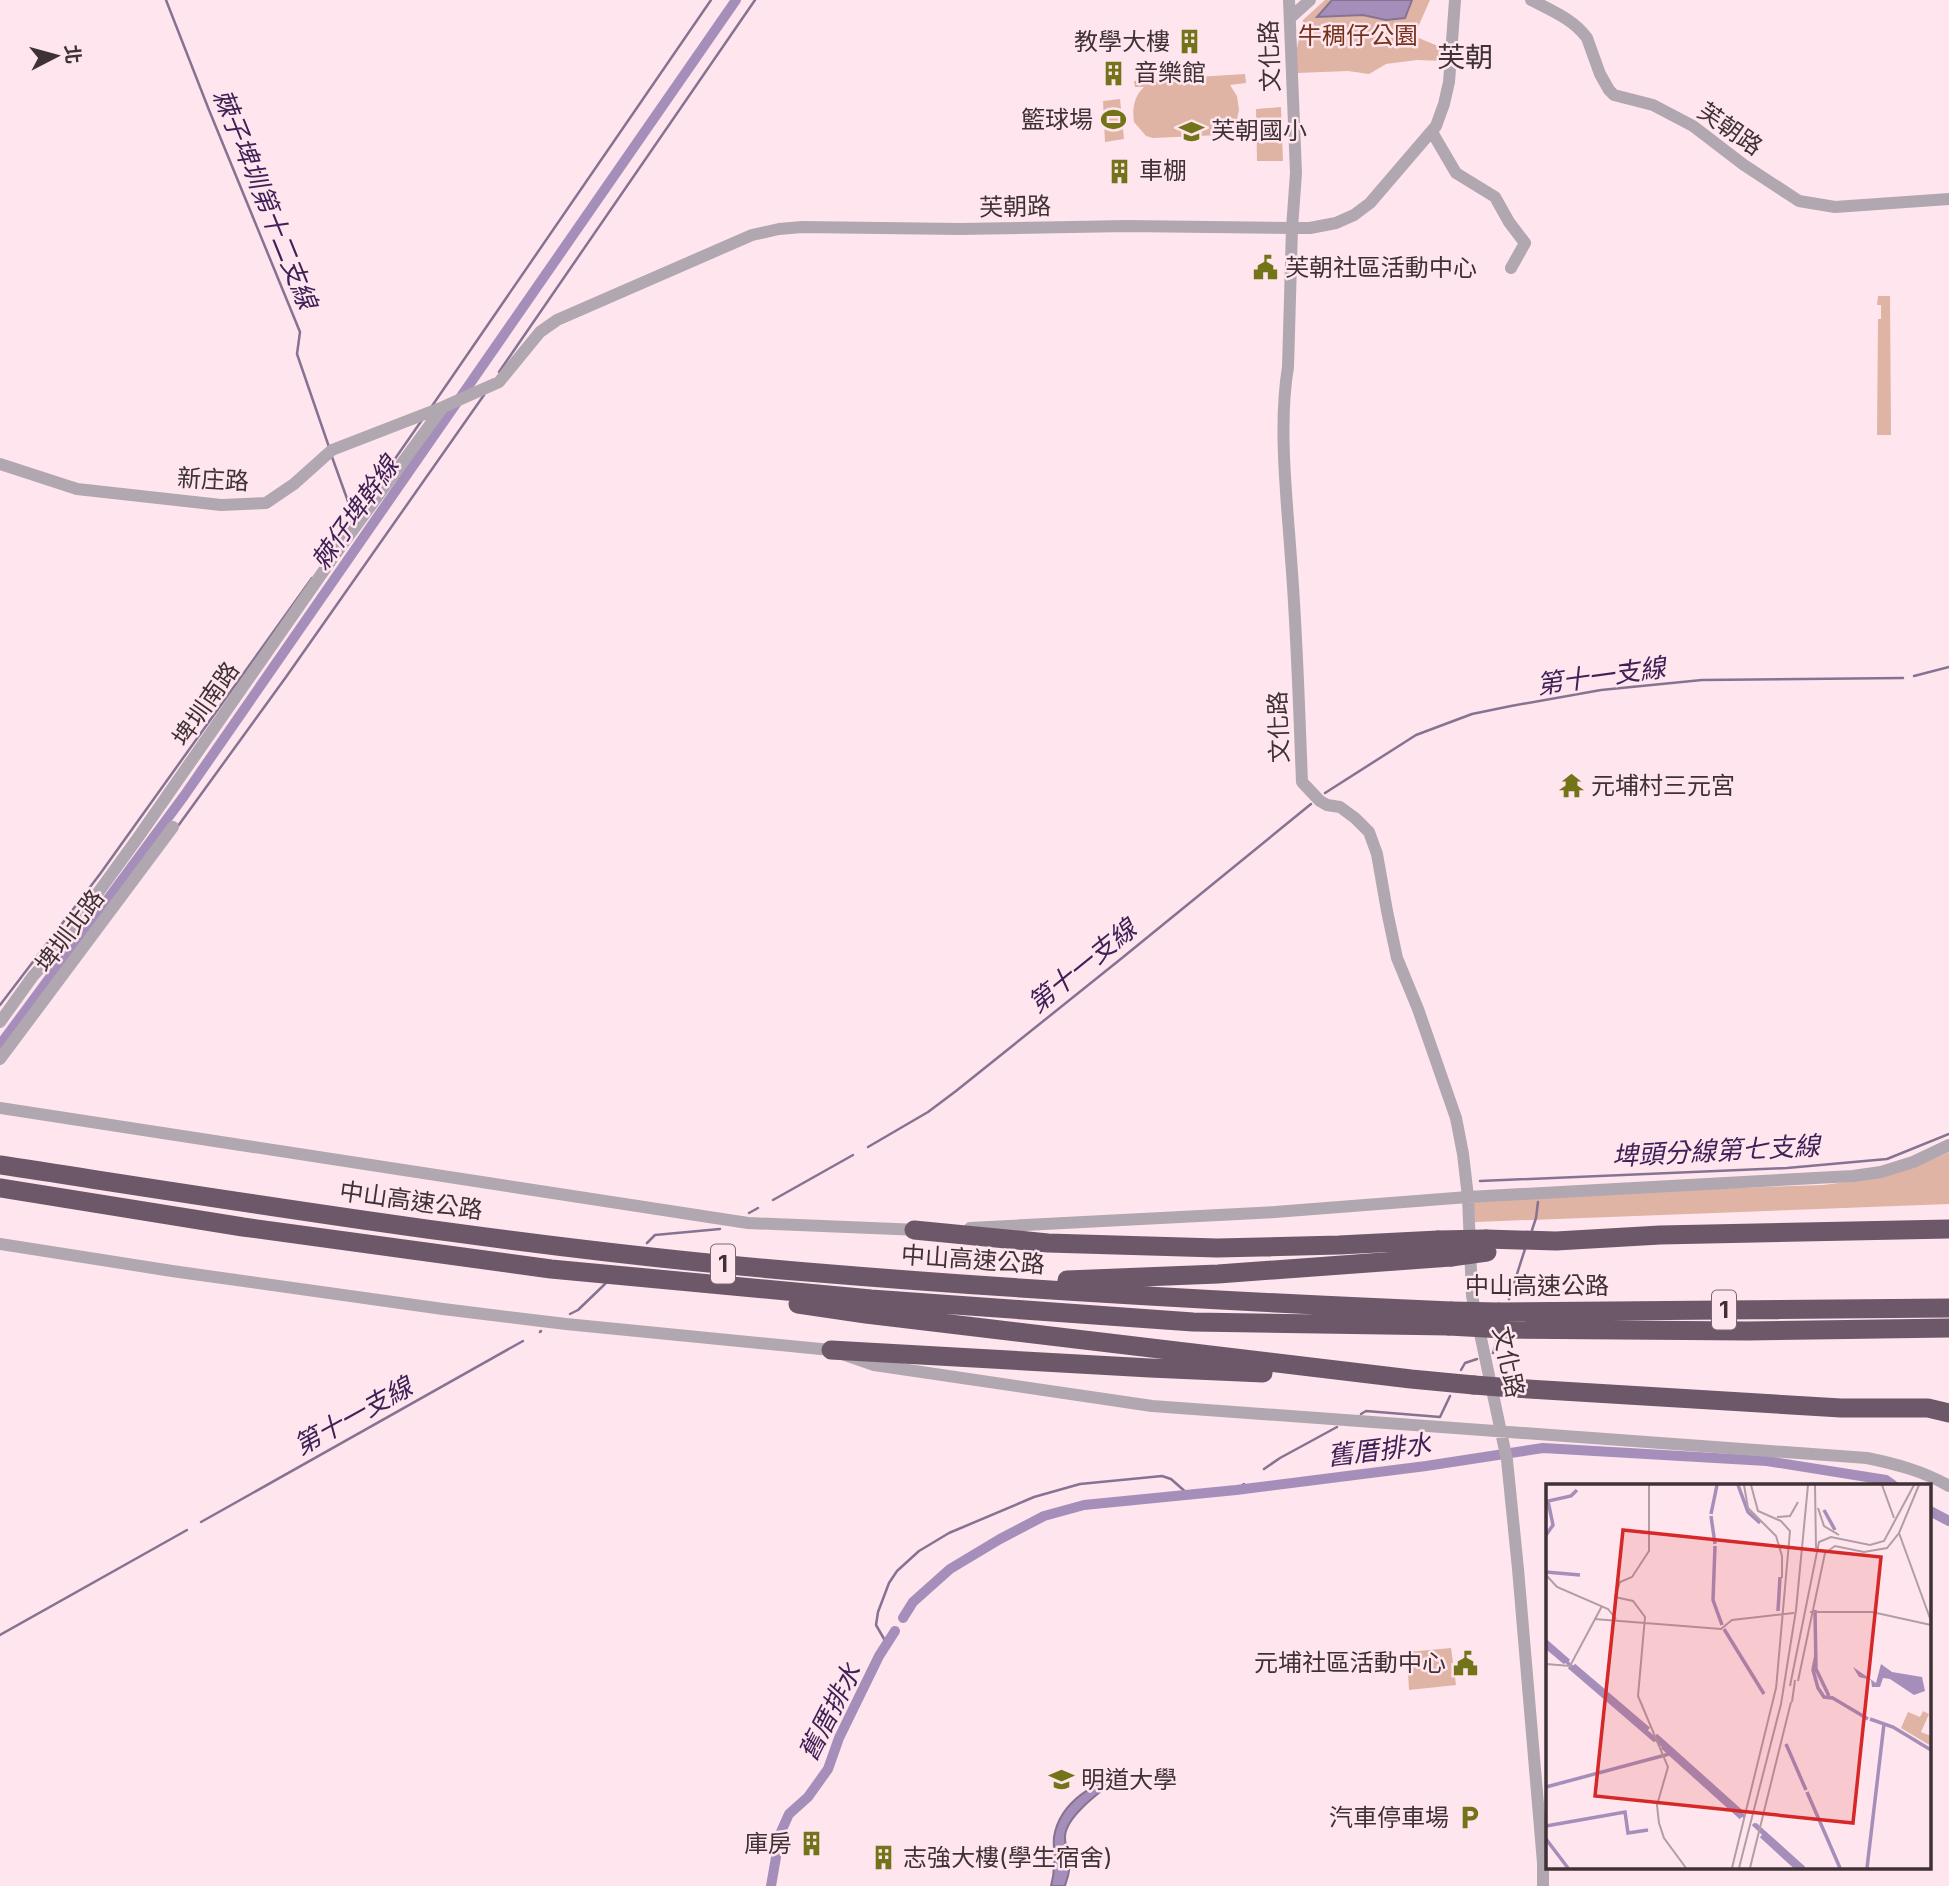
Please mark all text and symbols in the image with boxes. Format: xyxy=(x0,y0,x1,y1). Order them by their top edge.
street label: 文化路 xyxy=(1254,20,1285,93)
north arrow xyxy=(21,21,91,91)
park label: 牛稠仔公園 xyxy=(1298,21,1418,50)
place label: 教學大樓 xyxy=(1074,27,1170,56)
building icon: 教學大樓 xyxy=(1176,28,1204,56)
district label: 芙朝 xyxy=(1437,40,1493,74)
text: 北 xyxy=(60,44,85,65)
place label: 音樂館 xyxy=(1134,58,1206,87)
building icon: 音樂館 xyxy=(1100,59,1128,87)
water label: 棘子埤圳第十二支線 xyxy=(207,85,325,316)
street label: 芙朝路 xyxy=(1692,96,1768,161)
place label: 籃球場 xyxy=(1021,105,1093,134)
sports icon: 籃球場 xyxy=(1099,106,1127,134)
place label: 芙朝國小 xyxy=(1211,116,1307,145)
school or university icon: 芙朝國小 xyxy=(1177,117,1205,145)
place label: 車棚 xyxy=(1139,156,1187,185)
building icon: 車棚 xyxy=(1105,157,1133,185)
street label: 芙朝路 xyxy=(979,191,1051,222)
place label: 芙朝社區活動中心 xyxy=(1285,253,1477,282)
public building icon: 芙朝社區活動中心 xyxy=(1251,254,1279,282)
water label: 棘仔埤幹線 xyxy=(305,448,406,575)
street label: 新庄路 xyxy=(176,463,250,496)
water label: 第十一支線 xyxy=(1534,651,1670,700)
street label: 埤圳南路 xyxy=(166,656,245,751)
street label: 文化路 xyxy=(1263,691,1294,764)
place label: 元埔村三元宮 xyxy=(1591,771,1735,800)
temple icon: 元埔村三元宮 xyxy=(1557,772,1585,800)
street label: 埤圳北路 xyxy=(29,884,110,978)
water label: 第十一支線 xyxy=(1021,911,1144,1019)
water label: 埤頭分線第七支線 xyxy=(1611,1129,1824,1171)
street label: 中山高速公路 xyxy=(338,1176,484,1225)
street label: 中山高速公路 xyxy=(900,1240,1046,1279)
road number: 1 xyxy=(711,1245,735,1284)
street label: 中山高速公路 xyxy=(1465,1271,1609,1300)
road number: 1 xyxy=(1712,1290,1736,1330)
street label: 文化路 xyxy=(1487,1324,1530,1400)
water label: 第十一支線 xyxy=(288,1369,420,1461)
water label: 舊厝排水 xyxy=(1325,1428,1433,1471)
inset map xyxy=(1546,1484,1932,1868)
place label: 元埔社區活動中心 xyxy=(1254,1648,1446,1677)
public building icon: 元埔社區活動中心 xyxy=(1452,1649,1480,1677)
water label: 舊厝排水 xyxy=(792,1658,867,1765)
place label: 明道大學 xyxy=(1081,1765,1177,1794)
school or university icon: 明道大學 xyxy=(1047,1766,1075,1794)
place label: 汽車停車場 xyxy=(1329,1803,1449,1832)
parking icon: 汽車停車場 xyxy=(1455,1804,1483,1832)
place label: 庫房 xyxy=(744,1829,792,1858)
building icon: 庫房 xyxy=(798,1830,826,1858)
place label: 志強大樓(學生宿舍) xyxy=(903,1843,1113,1872)
building icon: 志強大樓(學生宿舍) xyxy=(869,1844,897,1872)

